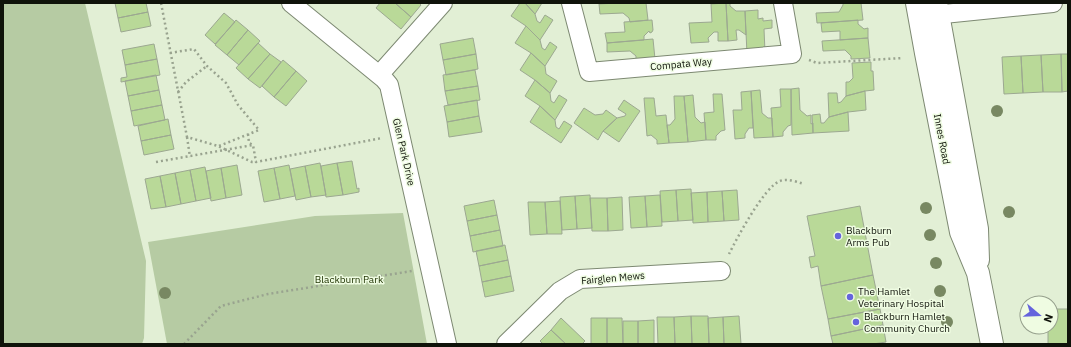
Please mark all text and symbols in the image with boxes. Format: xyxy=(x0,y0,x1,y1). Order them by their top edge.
street label: Compata Way xyxy=(650,55,712,73)
street label: Innes Road xyxy=(931,113,953,165)
street label: Glen Park Drive xyxy=(390,117,418,188)
place label: Blackburn Arms Pub xyxy=(846,224,892,249)
marker: Blackburn Arms Pub xyxy=(833,231,843,241)
street label: Fairglen Mews xyxy=(581,269,646,287)
park label: Blackburn Park xyxy=(315,273,384,286)
place label: The Hamlet Veterinary Hospital xyxy=(858,285,944,310)
marker: The Hamlet Veterinary Hospital xyxy=(845,292,855,302)
north arrow xyxy=(1019,295,1059,335)
place label: Blackburn Hamlet Community Church xyxy=(864,310,950,335)
text: N xyxy=(1041,312,1056,324)
marker: Blackburn Hamlet Community Church xyxy=(851,317,861,327)

